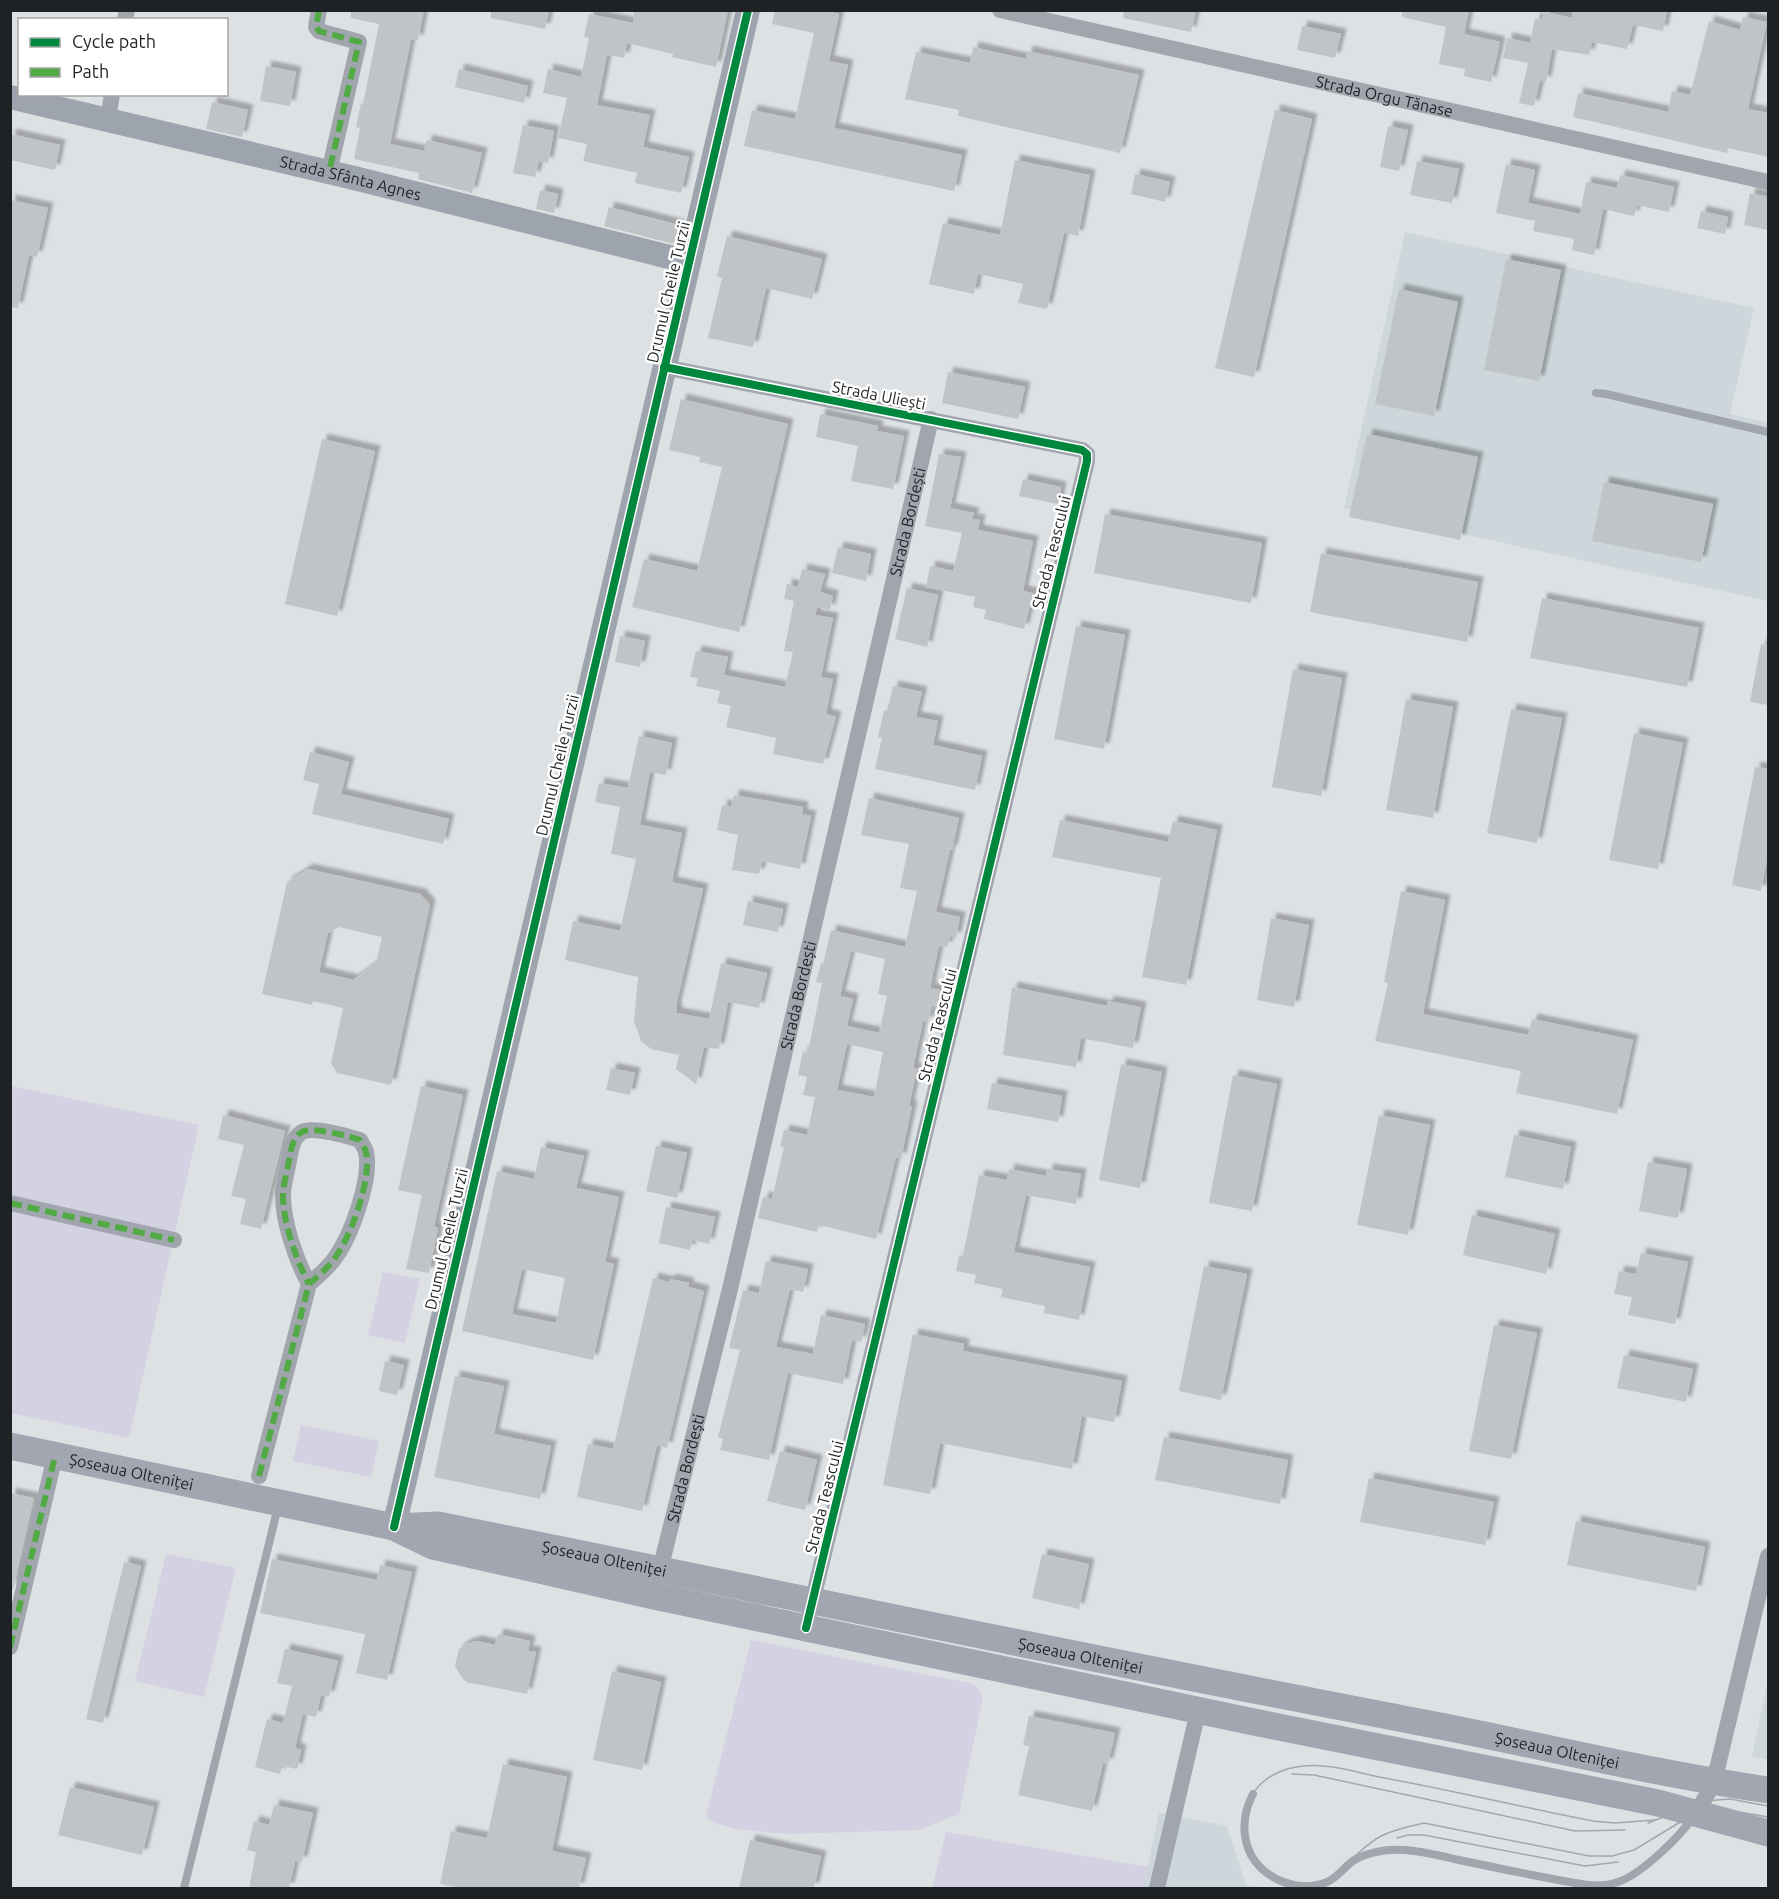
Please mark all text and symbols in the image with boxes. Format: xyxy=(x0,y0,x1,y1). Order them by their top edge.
legend xyxy=(18,18,228,96)
text: Cycle path xyxy=(72,31,156,51)
text: Path xyxy=(72,61,109,81)
street label: Strada Orgu Tănase xyxy=(1314,72,1455,120)
street label: Strada Sfânta Agnes xyxy=(278,152,423,204)
street label: Drumul Cheile Turzii xyxy=(643,220,693,364)
street label: Strada Uliești xyxy=(831,377,927,413)
street label: Strada Bordești xyxy=(886,466,929,578)
street label: Strada Teascului xyxy=(1028,493,1074,611)
street label: Drumul Cheile Turzii xyxy=(532,693,582,837)
street label: Strada Bordești xyxy=(777,939,819,1052)
street label: Strada Teascului xyxy=(914,966,960,1084)
street label: Drumul Cheile Turzii xyxy=(421,1167,471,1311)
street label: Strada Bordești xyxy=(663,1412,708,1524)
street label: Strada Teascului xyxy=(801,1438,847,1556)
street label: Șoseaua Olteniței xyxy=(68,1450,195,1493)
street label: Șoseaua Olteniței xyxy=(540,1537,668,1580)
street label: Șoseaua Olteniței xyxy=(1017,1634,1144,1677)
street label: Șoseaua Olteniței xyxy=(1493,1728,1621,1772)

